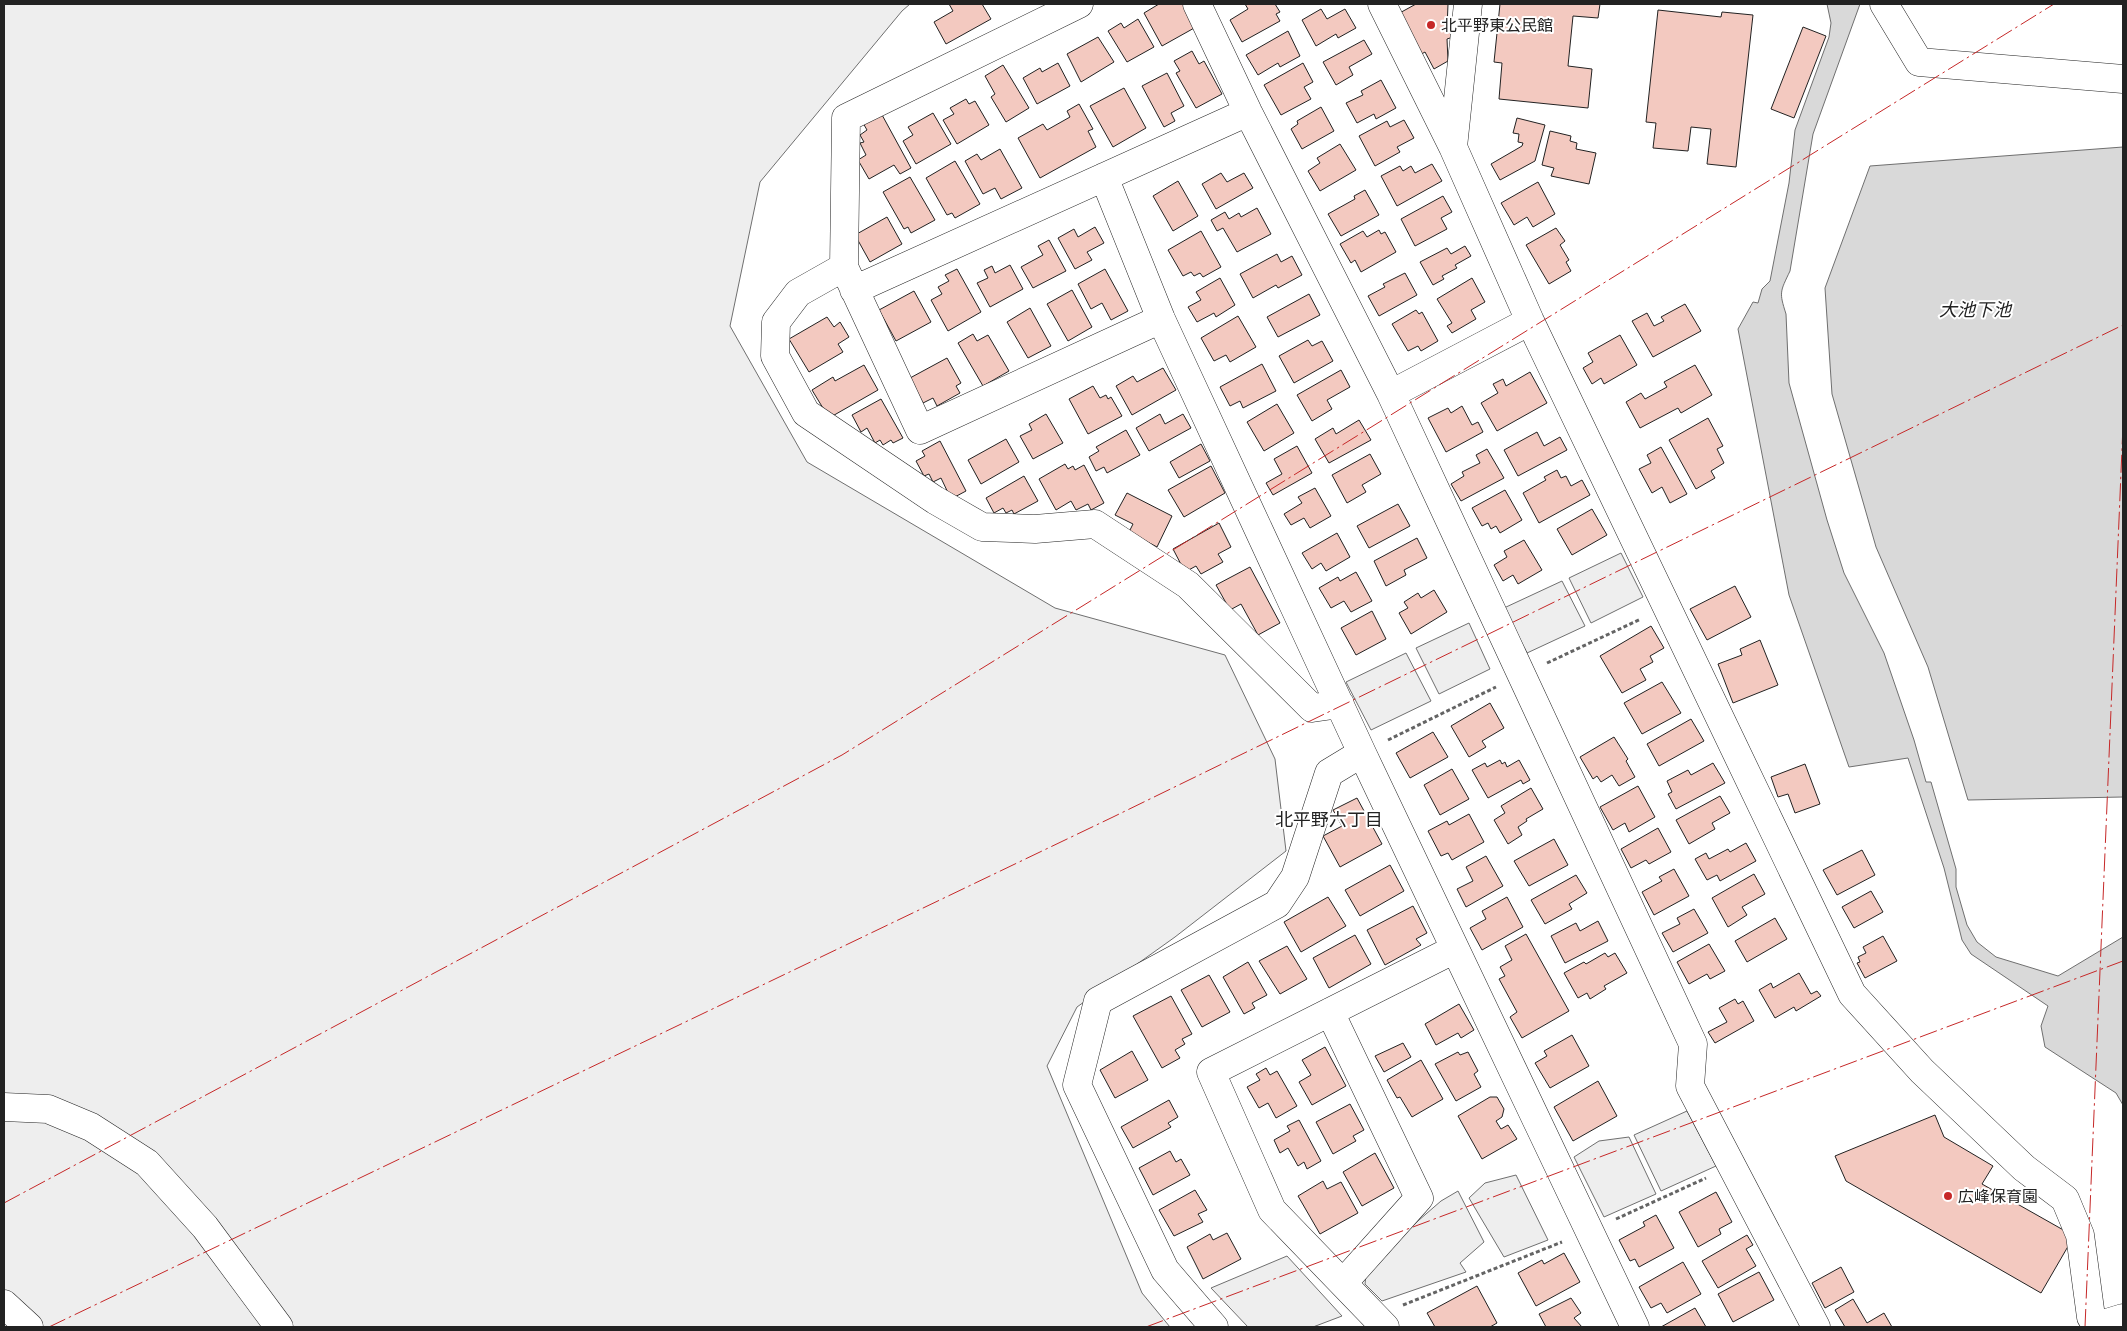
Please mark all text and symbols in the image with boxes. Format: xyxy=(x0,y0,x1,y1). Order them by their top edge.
place label: 北平野東公民館 xyxy=(1441,15,1553,35)
marker: 北平野東公民館 xyxy=(1425,19,1437,31)
water label: 大池下池 xyxy=(1939,298,2013,321)
district label: 北平野六丁目 xyxy=(1275,808,1383,831)
place label: 広峰保育園 xyxy=(1958,1186,2038,1206)
marker: 広峰保育園 xyxy=(1942,1190,1954,1202)

